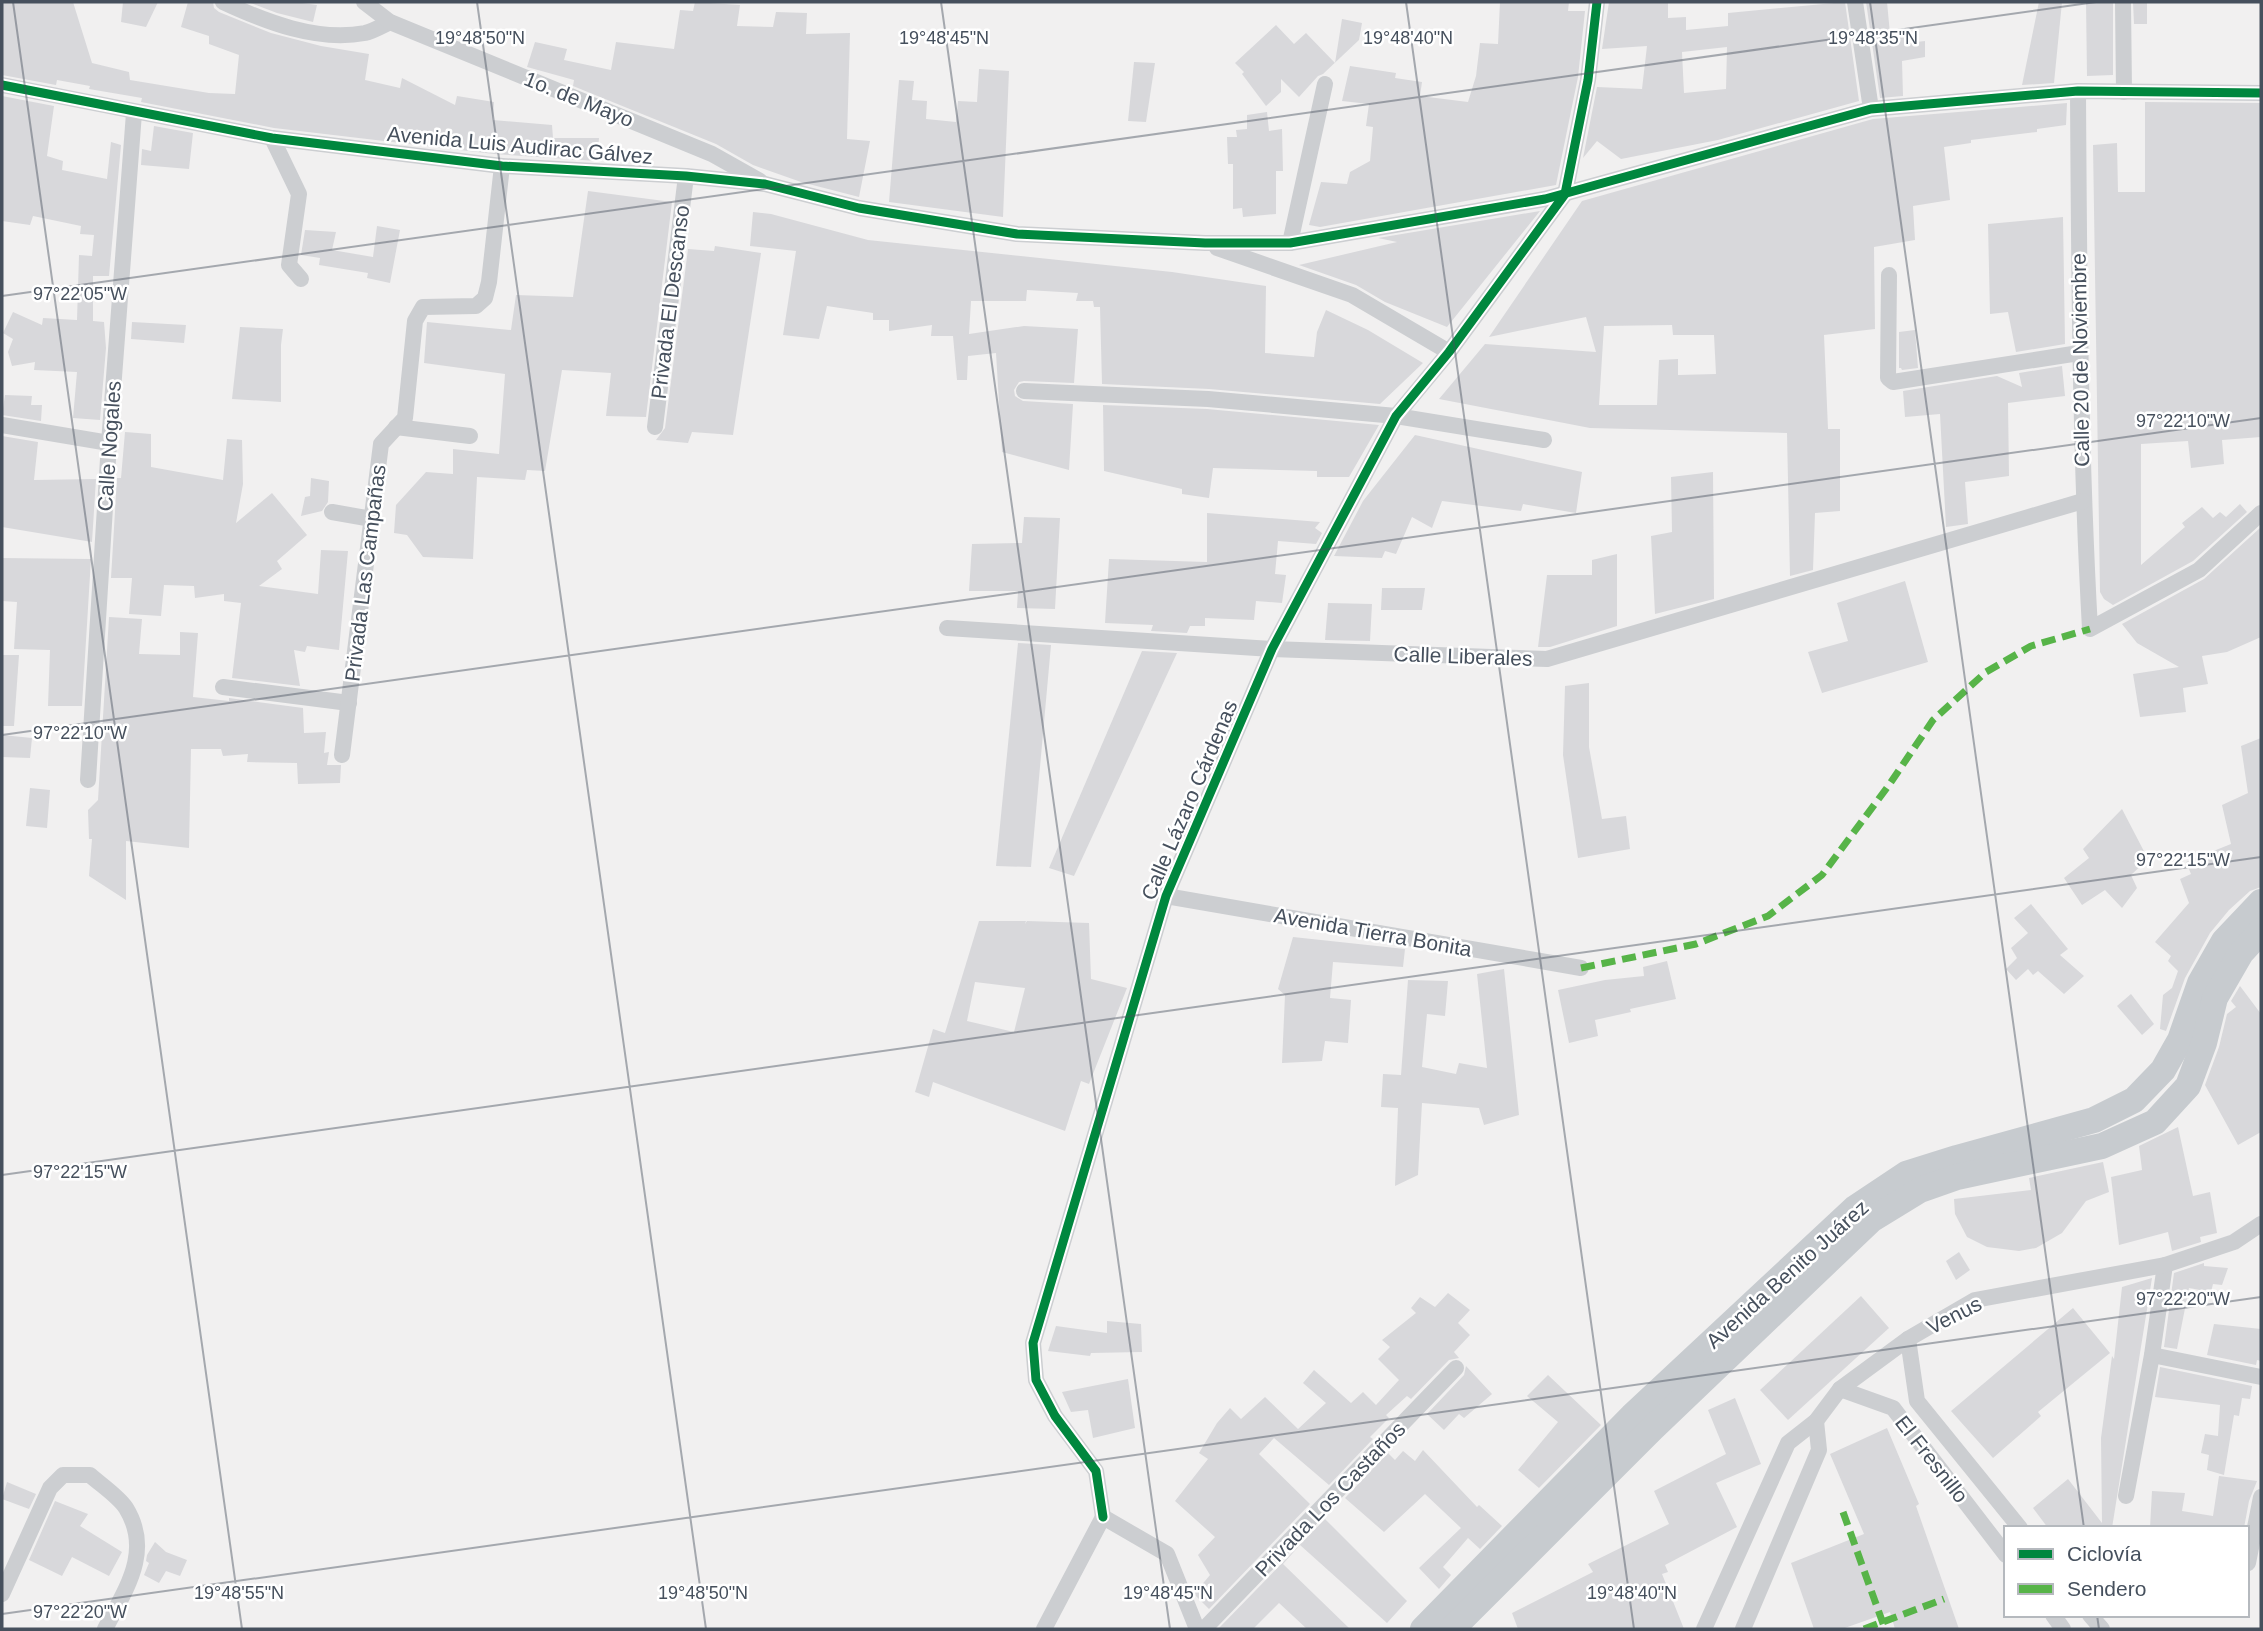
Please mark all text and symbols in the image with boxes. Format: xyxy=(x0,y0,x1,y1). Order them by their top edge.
text: 19°48'50"N xyxy=(435,28,525,48)
text: 19°48'45"N xyxy=(899,28,989,48)
text: 19°48'40"N xyxy=(1363,28,1453,48)
text: 19°48'35"N xyxy=(1828,28,1918,48)
street label: 1o. de Mayo xyxy=(521,67,637,131)
street label: Avenida Luis Audirac Gálvez xyxy=(386,122,654,168)
street label: Privada El Descanso xyxy=(647,204,693,400)
street label: Calle 20 de Noviembre xyxy=(2067,253,2093,467)
text: 97°22'05"W xyxy=(33,284,127,304)
street label: Calle Nogales xyxy=(93,380,125,512)
text: 97°22'10"W xyxy=(2136,411,2230,431)
street label: Privada Las Campañas xyxy=(340,463,390,683)
street label: Calle Liberales xyxy=(1393,642,1533,670)
street label: Calle Lázaro Cárdenas xyxy=(1136,697,1242,903)
text: 97°22'10"W xyxy=(33,723,127,743)
text: 97°22'15"W xyxy=(2136,850,2230,870)
street label: Avenida Tierra Bonita xyxy=(1272,903,1474,961)
text: 97°22'15"W xyxy=(33,1162,127,1182)
street label: Avenida Benito Juárez xyxy=(1701,1195,1873,1353)
text: 97°22'20"W xyxy=(2136,1289,2230,1309)
street label: Venus xyxy=(1923,1291,1985,1339)
street label: El Fresnillo xyxy=(1891,1411,1973,1507)
street label: Privada Los Castaños xyxy=(1250,1417,1410,1581)
legend xyxy=(2004,1526,2249,1617)
text: Ciclovía xyxy=(2067,1542,2142,1565)
text: Sendero xyxy=(2067,1577,2146,1600)
text: 19°48'55"N xyxy=(194,1583,284,1603)
text: 19°48'50"N xyxy=(658,1583,748,1603)
text: 19°48'45"N xyxy=(1123,1583,1213,1603)
text: 19°48'40"N xyxy=(1587,1583,1677,1603)
text: 97°22'20"W xyxy=(33,1602,127,1622)

